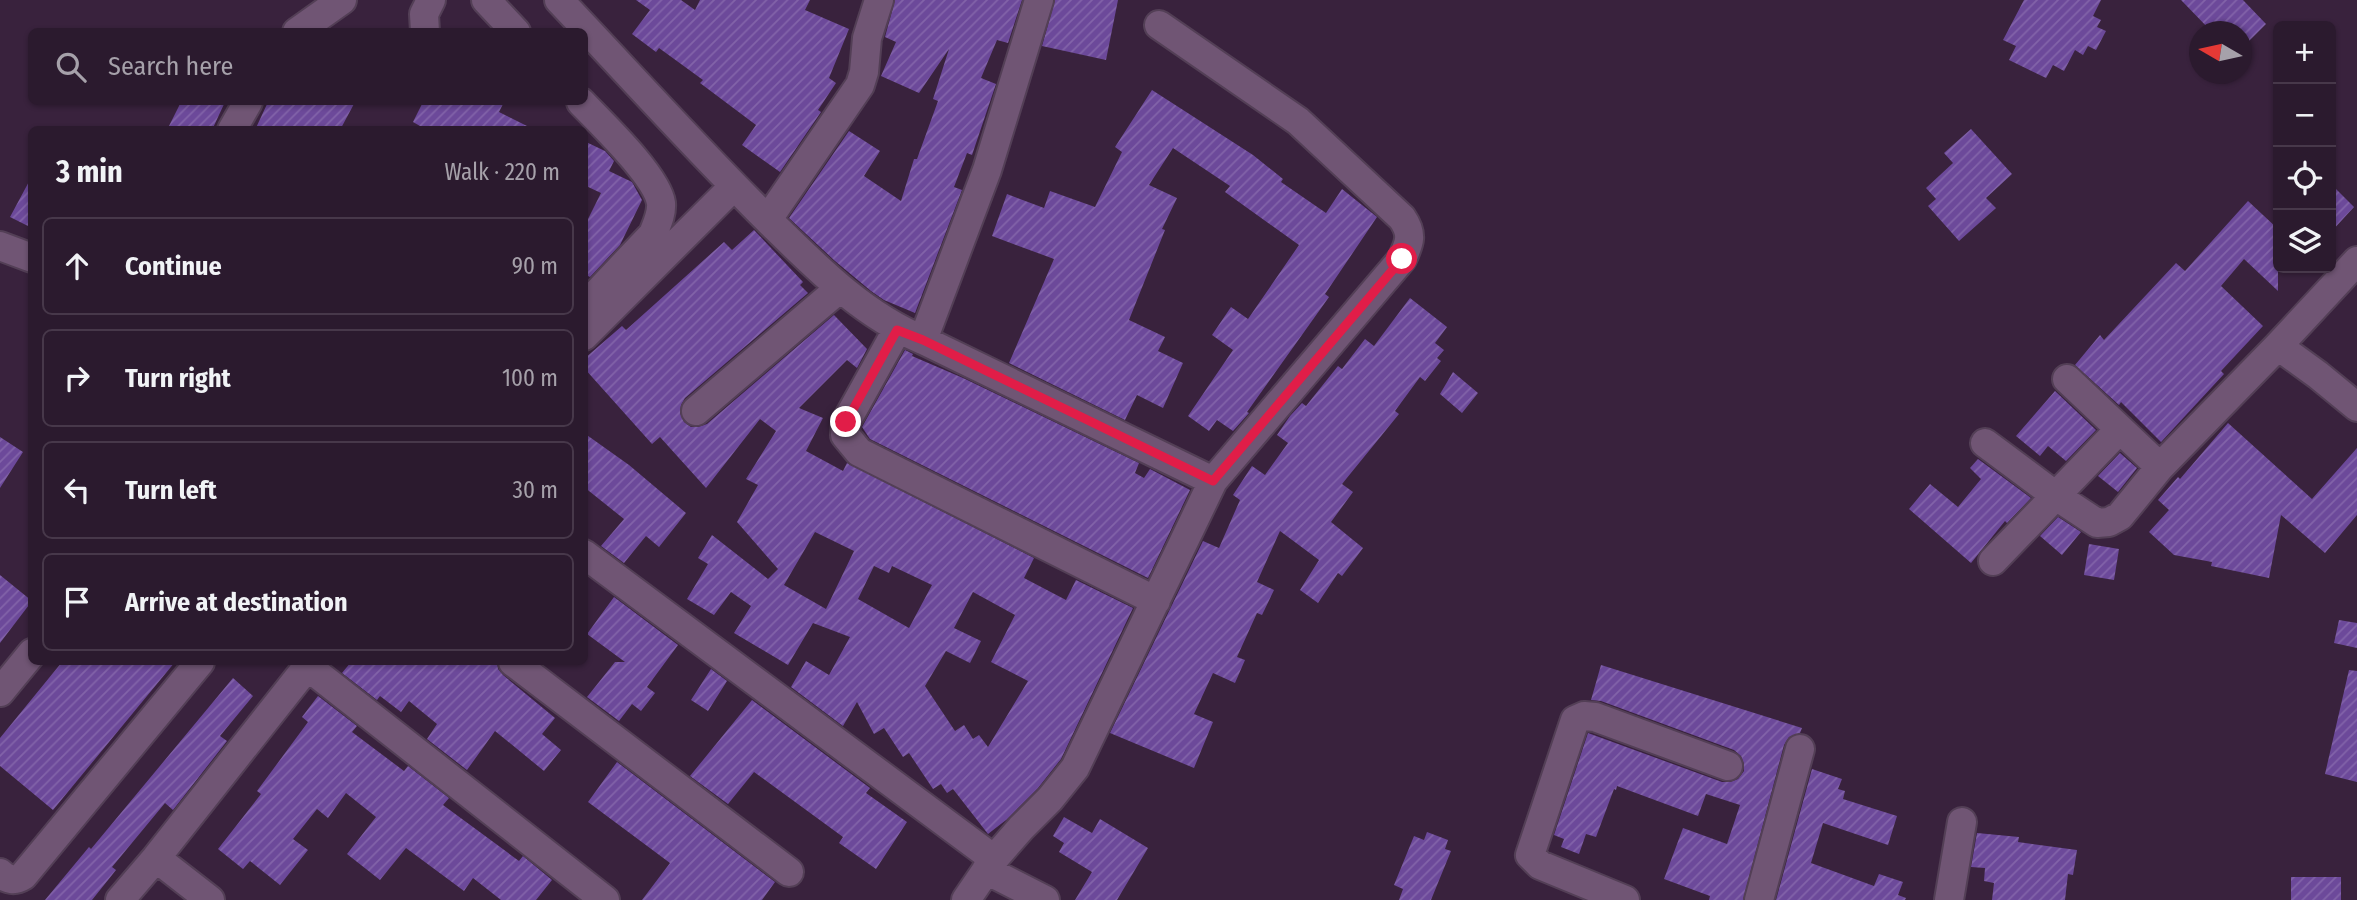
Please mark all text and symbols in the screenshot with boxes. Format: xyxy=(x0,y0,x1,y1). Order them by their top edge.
north arrow xyxy=(2189,21,2252,84)
map controls xyxy=(2273,21,2336,273)
button: + xyxy=(2273,21,2336,84)
search box xyxy=(28,28,588,105)
icon: search xyxy=(52,48,90,86)
text: Search here xyxy=(108,51,233,82)
button: − xyxy=(2273,84,2336,147)
button: locate xyxy=(2273,147,2336,210)
text: 3 min xyxy=(56,154,123,190)
text: Walk · 220 m xyxy=(445,158,560,186)
button: layers xyxy=(2273,210,2336,273)
route start xyxy=(1386,243,1417,274)
icon: ahead xyxy=(58,247,96,285)
text: Continue xyxy=(125,251,222,282)
text: 90 m xyxy=(512,252,558,280)
icon: right xyxy=(58,359,96,397)
text: Turn right xyxy=(125,363,231,394)
text: 100 m xyxy=(502,364,558,392)
route end xyxy=(830,406,861,437)
icon: left xyxy=(58,471,96,509)
text: Turn left xyxy=(125,475,217,506)
text: 30 m xyxy=(513,476,558,504)
icon: arrive xyxy=(58,583,96,621)
text: Arrive at destination xyxy=(125,587,348,618)

